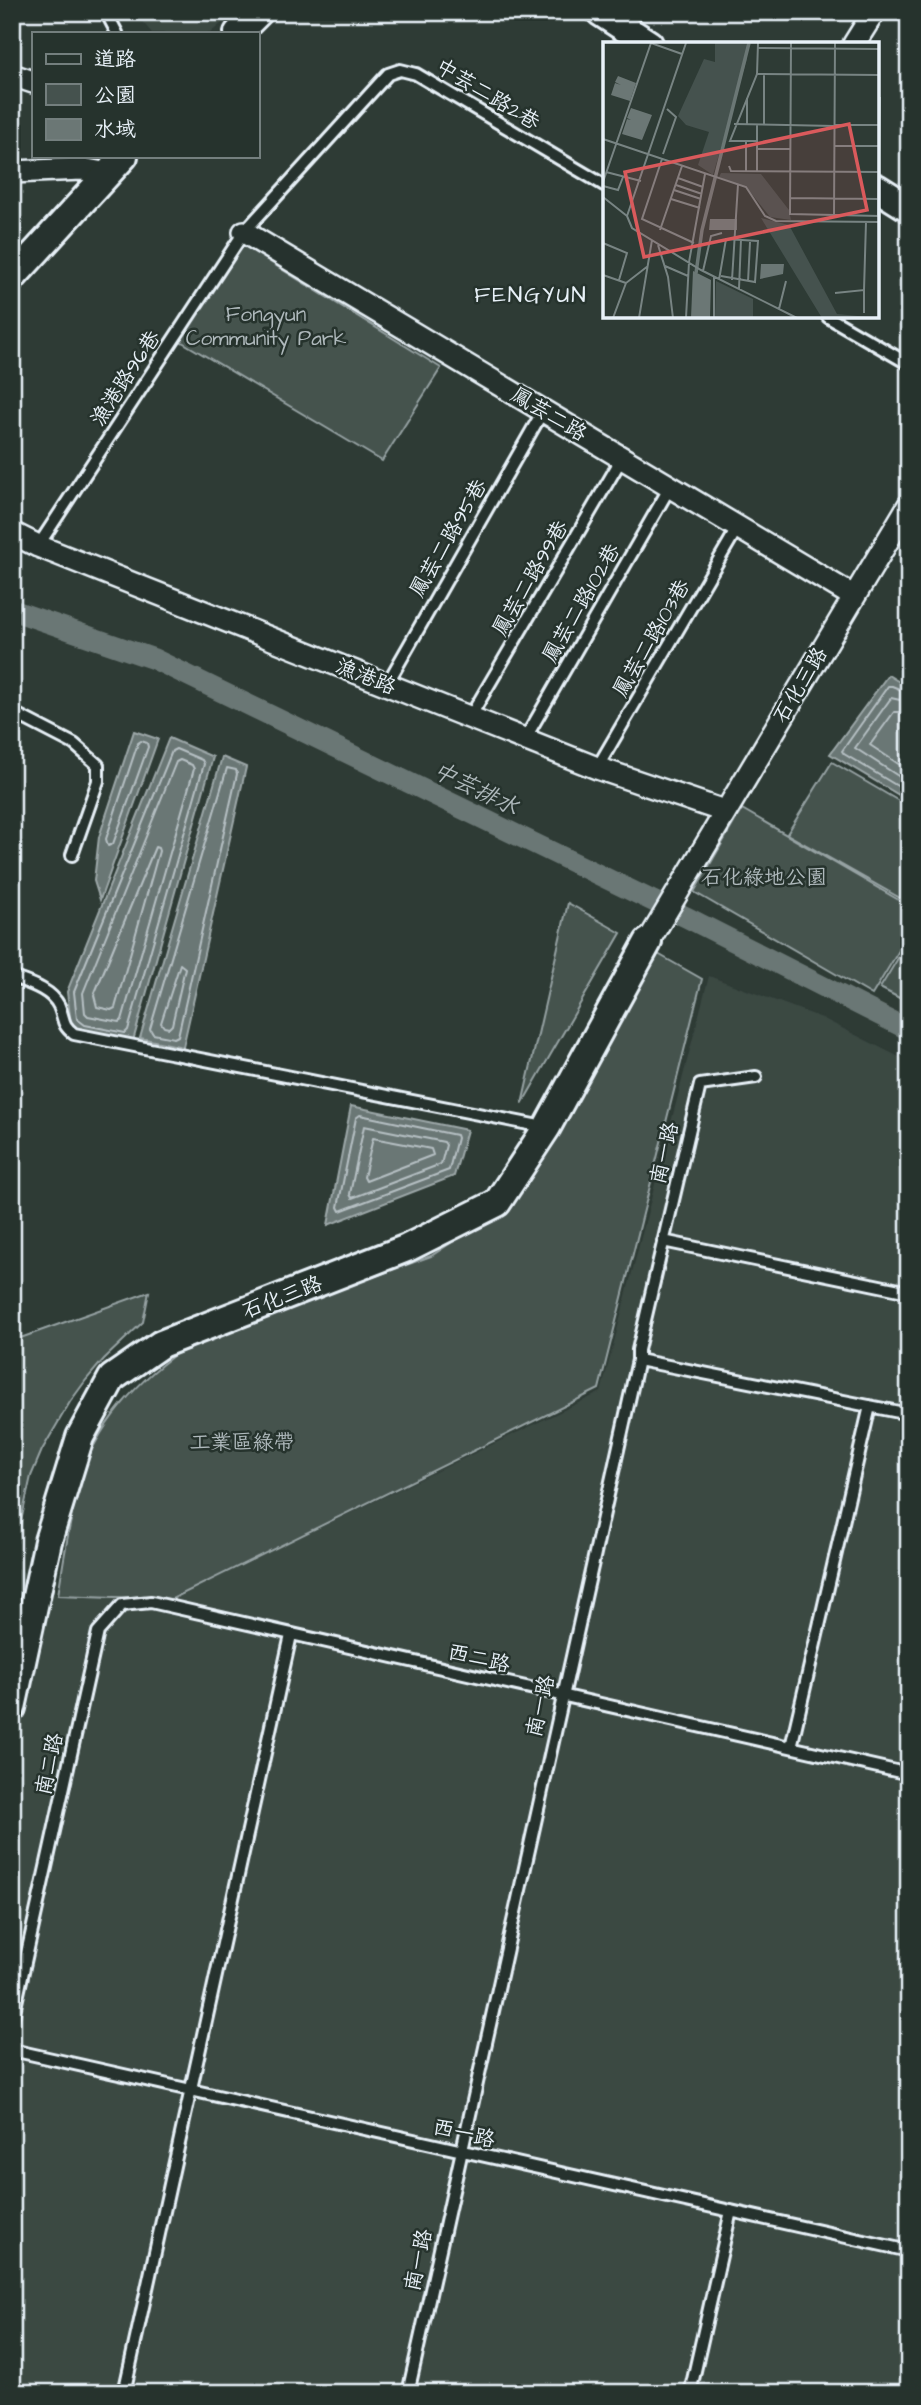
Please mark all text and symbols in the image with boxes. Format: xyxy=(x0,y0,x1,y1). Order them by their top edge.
legend xyxy=(32,32,259,158)
inset map xyxy=(603,42,879,318)
text: 道路 xyxy=(94,45,136,74)
street label: 中芸二路2巷 xyxy=(430,52,545,137)
text: 公園 xyxy=(94,81,136,110)
text: 水域 xyxy=(94,115,136,144)
district label: FENGYUN xyxy=(474,279,588,311)
park label: Fongyun Community Park xyxy=(186,300,346,355)
street label: 漁港路96巷 xyxy=(84,325,167,432)
street label: 鳳芸二路 xyxy=(505,380,592,448)
street label: 鳳芸二路95巷 xyxy=(403,474,494,603)
street label: 鳳芸二路99巷 xyxy=(486,515,575,641)
street label: 鳳芸二路102巷 xyxy=(536,538,627,668)
street label: 鳳芸二路103巷 xyxy=(606,574,697,702)
street label: 石化三路 xyxy=(766,642,834,729)
street label: 漁港路 xyxy=(331,651,400,702)
water label: 中芸排水 xyxy=(427,754,525,824)
park label: 石化綠地公園 xyxy=(701,863,827,892)
street label: 南一路 xyxy=(643,1119,686,1187)
street label: 石化三路 xyxy=(238,1269,327,1326)
park label: 工業區綠帶 xyxy=(190,1428,295,1457)
street label: 西二路 xyxy=(445,1637,513,1680)
street label: 南一路 xyxy=(519,1672,562,1740)
street label: 南二路 xyxy=(29,1730,70,1798)
street label: 西一路 xyxy=(430,2112,498,2155)
street label: 南一路 xyxy=(398,2226,439,2294)

